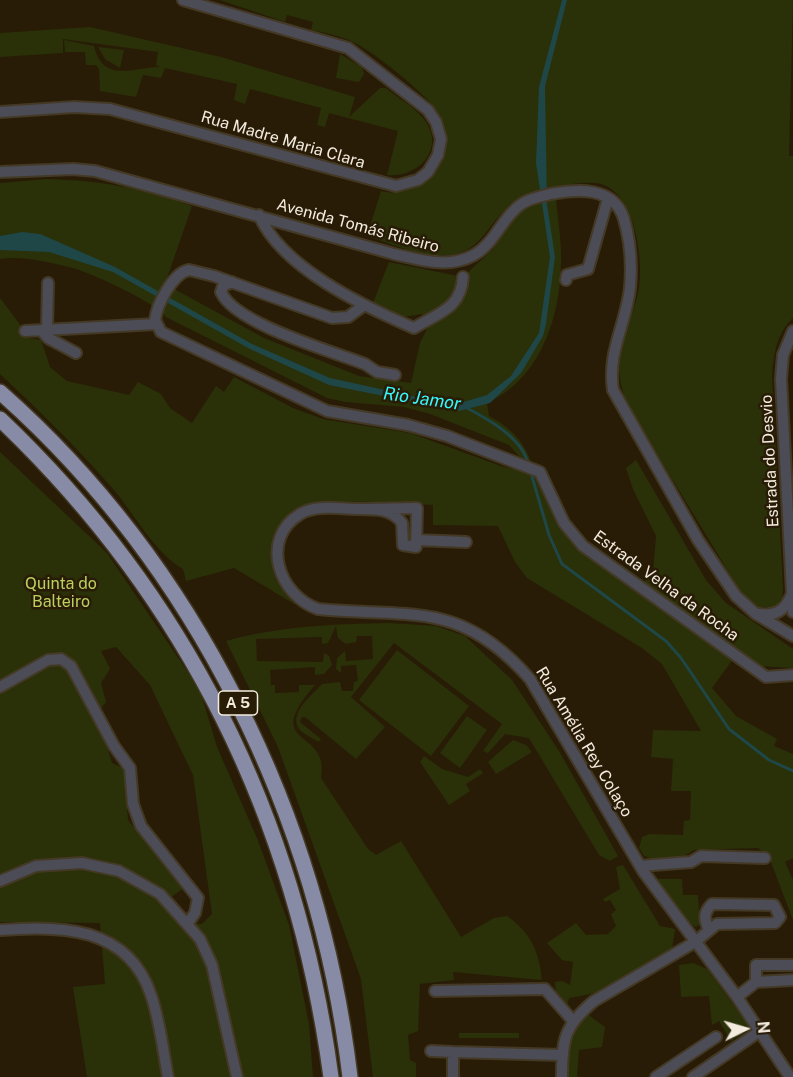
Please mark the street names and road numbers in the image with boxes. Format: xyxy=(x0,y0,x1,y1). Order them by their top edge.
street label: Rua Madre Maria Clara xyxy=(199,107,367,173)
street label: Avenida Tomás Ribeiro xyxy=(275,195,441,257)
street label: Estrada do Desvio xyxy=(757,394,783,528)
street label: Estrada Velha da Rocha xyxy=(589,527,743,645)
street label: Rua Amélia Rey Colaço xyxy=(532,663,636,821)
road number: A 5 xyxy=(218,691,258,715)

